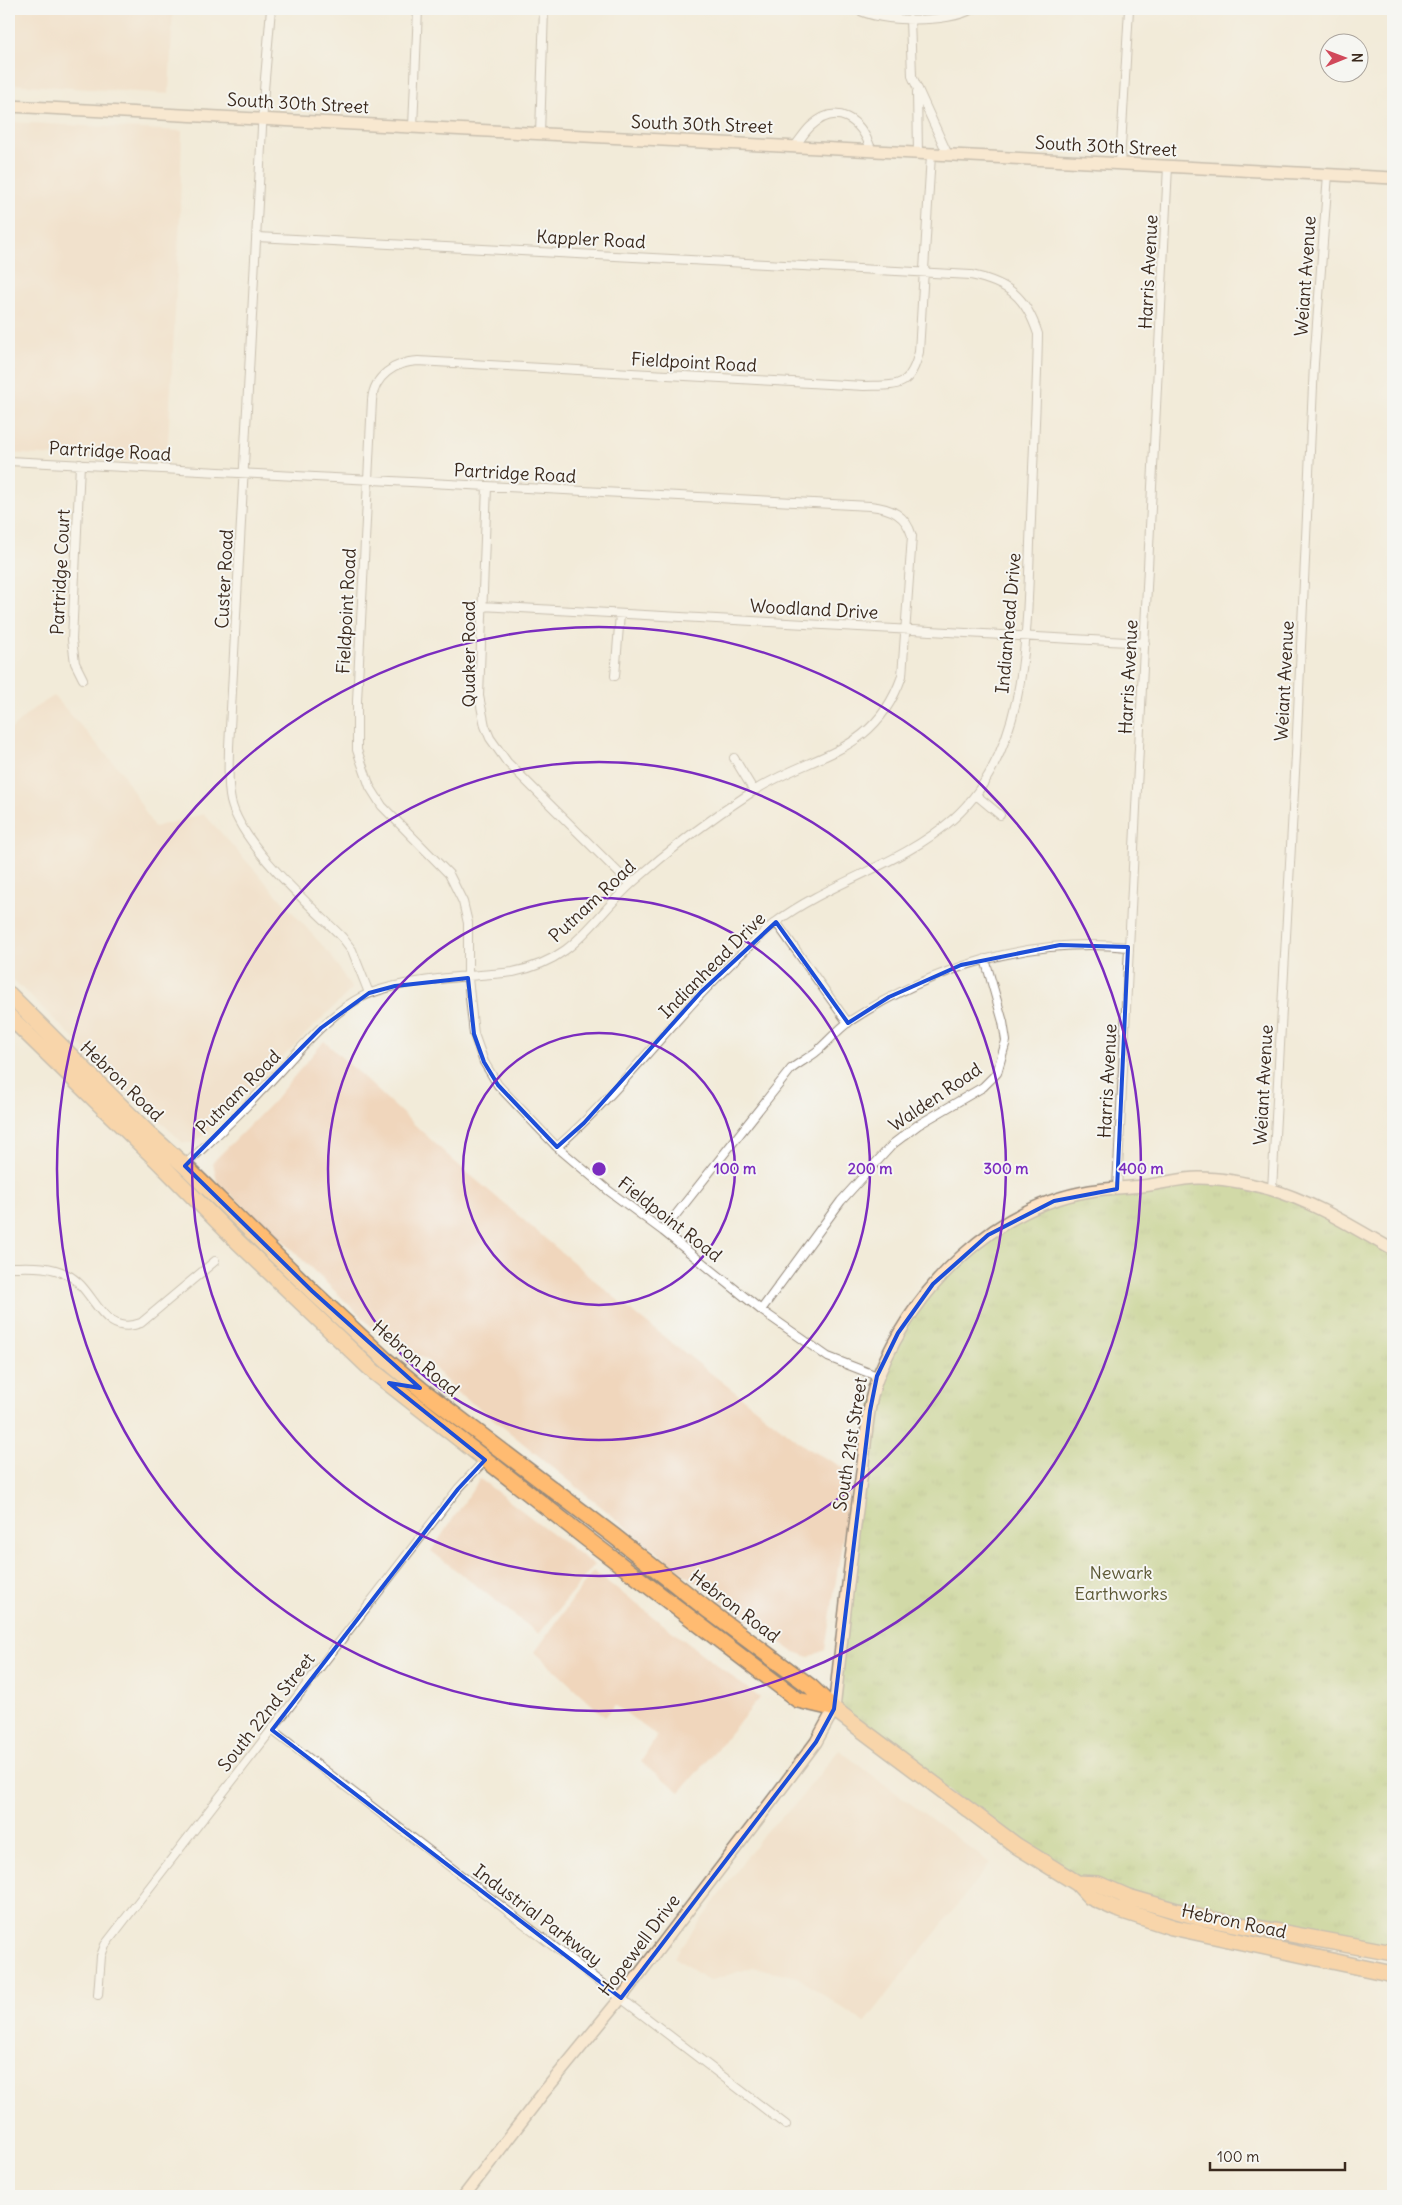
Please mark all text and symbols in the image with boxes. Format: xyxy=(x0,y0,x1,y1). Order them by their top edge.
north arrow xyxy=(1320,32,1370,82)
text: N xyxy=(1348,53,1366,63)
street label: South 30th Street xyxy=(226,88,370,118)
street label: South 30th Street xyxy=(631,110,773,138)
street label: South 30th Street xyxy=(1034,131,1178,161)
street label: Harris Avenue xyxy=(1134,214,1162,330)
street label: Weiant Avenue xyxy=(1289,215,1321,337)
street label: Kappler Road xyxy=(536,225,647,253)
street label: Fieldpoint Road xyxy=(631,347,758,377)
street label: Partridge Road xyxy=(48,436,172,466)
street label: Partridge Road xyxy=(453,458,577,488)
street label: Partridge Court xyxy=(45,509,75,635)
street label: Custer Road xyxy=(210,528,238,629)
street label: Fieldpoint Road xyxy=(331,547,361,674)
street label: Indianhead Drive xyxy=(990,552,1026,694)
street label: Woodland Drive xyxy=(749,594,879,624)
street label: Quaker Road xyxy=(457,600,480,707)
street label: Harris Avenue xyxy=(1114,619,1142,735)
street label: Weiant Avenue xyxy=(1269,620,1299,742)
street label: Putnam Road xyxy=(544,855,641,947)
street label: Indianhead Drive xyxy=(654,907,770,1023)
street label: Harris Avenue xyxy=(1093,1023,1121,1139)
street label: Weiant Avenue xyxy=(1248,1024,1278,1146)
street label: Hebron Road xyxy=(76,1036,169,1127)
street label: Putnam Road xyxy=(191,1045,285,1139)
street label: Walden Road xyxy=(884,1057,986,1137)
text: 100 m xyxy=(714,1159,756,1178)
text: 200 m xyxy=(848,1159,892,1178)
text: 300 m xyxy=(984,1159,1029,1178)
text: 400 m xyxy=(1118,1159,1164,1178)
centre of rings xyxy=(590,1160,608,1178)
street label: Fieldpoint Road xyxy=(613,1171,727,1267)
street label: Hebron Road xyxy=(368,1315,465,1401)
street label: South 21st Street xyxy=(828,1376,872,1512)
park label: Newark Earthworks xyxy=(1074,1561,1168,1605)
street label: Hebron Road xyxy=(685,1565,785,1648)
street label: South 22nd Street xyxy=(212,1648,320,1776)
street label: Industrial Parkway xyxy=(469,1859,607,1971)
street label: Hopewell Drive xyxy=(593,1889,685,2001)
street label: Hebron Road xyxy=(1179,1899,1289,1943)
scale bar xyxy=(1210,2140,1344,2172)
text: 100 m xyxy=(1217,2147,1259,2166)

